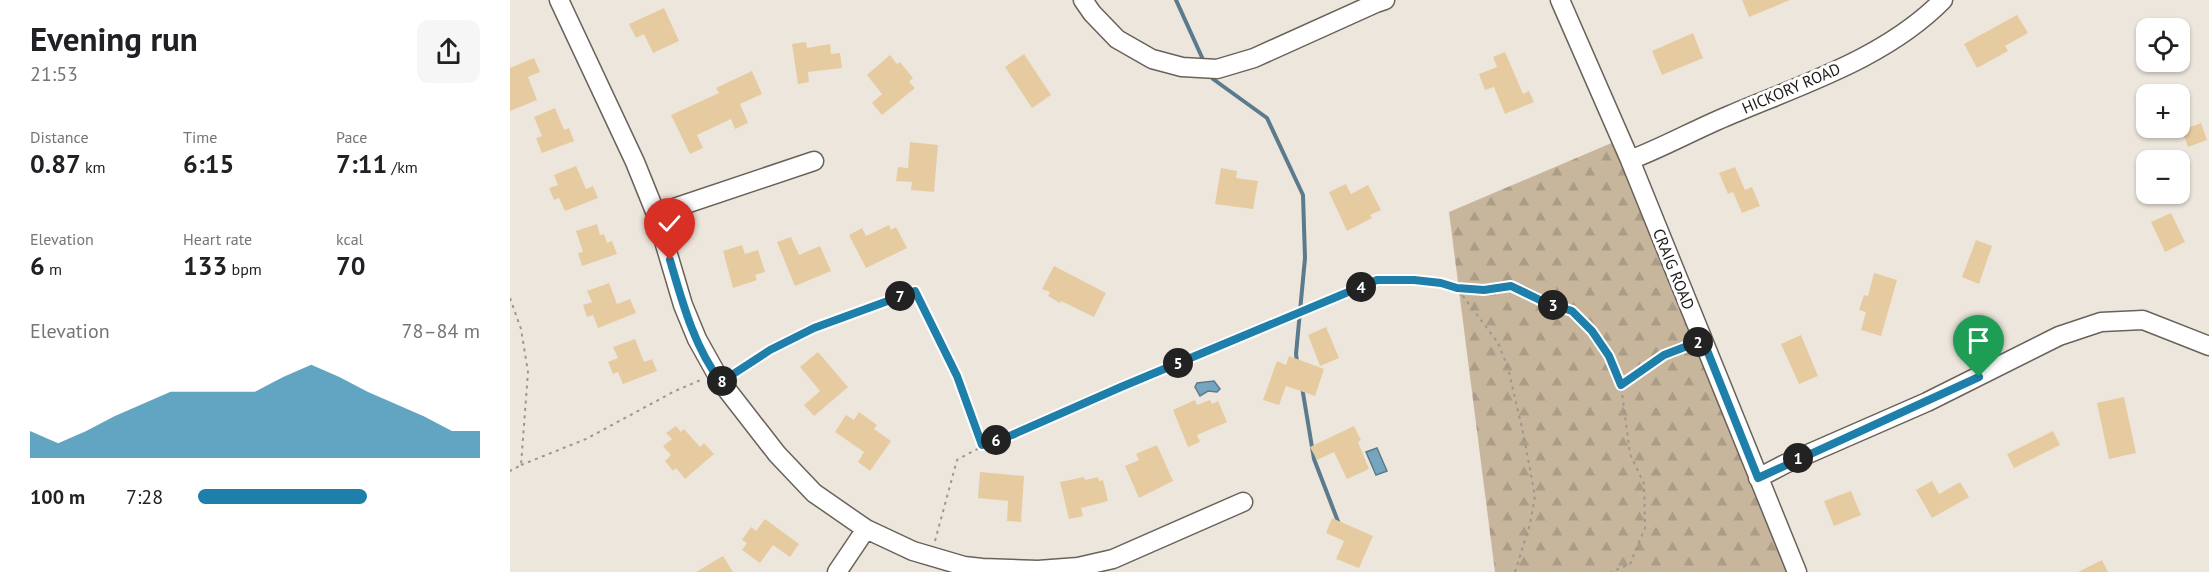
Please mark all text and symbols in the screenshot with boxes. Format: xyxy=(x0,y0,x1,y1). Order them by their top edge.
text: Evening run xyxy=(30,17,198,60)
map controls xyxy=(2136,18,2190,204)
button: locate xyxy=(2136,18,2190,72)
button: share xyxy=(417,20,480,83)
street label: HICKORY ROAD xyxy=(1739,58,1843,118)
text: 21:53 xyxy=(30,61,78,87)
button: + xyxy=(2136,84,2190,138)
text: Distance xyxy=(30,127,89,147)
text: Time xyxy=(183,127,217,147)
text: Pace xyxy=(336,127,367,147)
text: 0.87 xyxy=(30,147,81,180)
text: 6:15 xyxy=(183,147,234,180)
text: 7:11 xyxy=(336,147,387,180)
button: − xyxy=(2136,150,2190,204)
text: km xyxy=(81,157,106,177)
text: /km xyxy=(387,157,418,177)
pin xyxy=(644,198,695,260)
icon: check xyxy=(653,207,686,240)
street label: CRAIG ROAD xyxy=(1649,226,1699,312)
text: Elevation xyxy=(30,229,94,249)
text: Heart rate xyxy=(183,229,252,249)
text: kcal xyxy=(336,229,363,249)
text: 6 xyxy=(30,249,45,282)
text: 133 xyxy=(183,249,227,282)
text: 70 xyxy=(336,249,365,282)
text: m xyxy=(45,259,62,279)
text: bpm xyxy=(227,259,262,279)
pin: 4 xyxy=(1346,272,1376,302)
text: 4 xyxy=(1356,277,1366,297)
pin: 7 xyxy=(885,281,915,311)
text: 7 xyxy=(895,286,905,306)
pin: 3 xyxy=(1538,290,1568,320)
text: 3 xyxy=(1548,295,1558,315)
pin xyxy=(1953,315,2004,377)
text: Elevation xyxy=(30,318,110,344)
text: 78–84 m xyxy=(402,318,480,344)
icon: arrive xyxy=(1962,324,1995,357)
pin: 2 xyxy=(1683,327,1713,357)
text: 2 xyxy=(1693,332,1703,352)
pin: 5 xyxy=(1163,348,1193,378)
text: 5 xyxy=(1173,353,1183,373)
pin: 8 xyxy=(707,366,737,396)
text: 8 xyxy=(717,371,727,391)
pin: 6 xyxy=(981,425,1011,455)
text: 6 xyxy=(991,430,1001,450)
pin: 1 xyxy=(1783,443,1813,473)
text: 1 xyxy=(1793,448,1803,468)
text: 100 m xyxy=(30,484,85,510)
text: 7:28 xyxy=(126,484,163,510)

